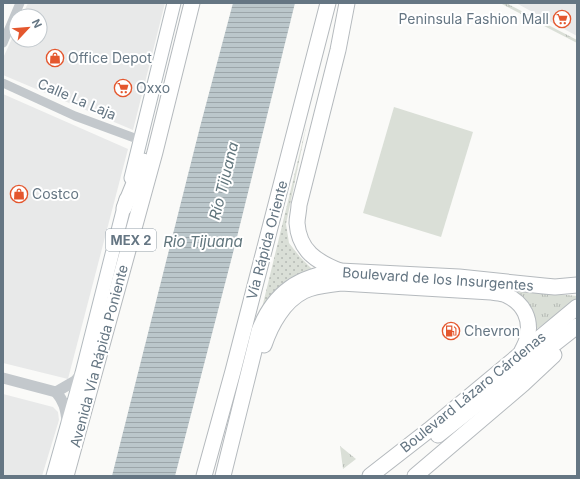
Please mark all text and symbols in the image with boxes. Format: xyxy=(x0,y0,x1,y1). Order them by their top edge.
north arrow xyxy=(8,8,48,48)
supermarket icon: Peninsula Fashion Mall xyxy=(552,9,572,29)
place label: Peninsula Fashion Mall xyxy=(398,10,549,27)
text: N xyxy=(29,17,45,30)
shop icon: Office Depot xyxy=(45,48,65,68)
place label: Office Depot xyxy=(68,49,152,66)
street label: Calle La Laja xyxy=(35,74,119,123)
supermarket icon: Oxxo xyxy=(113,78,133,98)
place label: Oxxo xyxy=(136,79,170,96)
water label: Río Tijuana xyxy=(205,140,242,222)
street label: Vía Rápida Oriente xyxy=(242,178,291,301)
shop icon: Costco xyxy=(9,184,29,204)
place label: Costco xyxy=(32,185,79,202)
road number: MEX 2 xyxy=(106,229,156,251)
water label: Rio Tijuana xyxy=(163,232,243,251)
street label: Avenida Vía Rápida Poniente xyxy=(66,263,131,449)
street label: Boulevard de los Insurgentes xyxy=(342,263,534,294)
fuel station icon: Chevron xyxy=(441,321,461,341)
place label: Chevron xyxy=(464,322,520,339)
street label: Boulevard Lázaro Cárdenas xyxy=(396,328,549,456)

